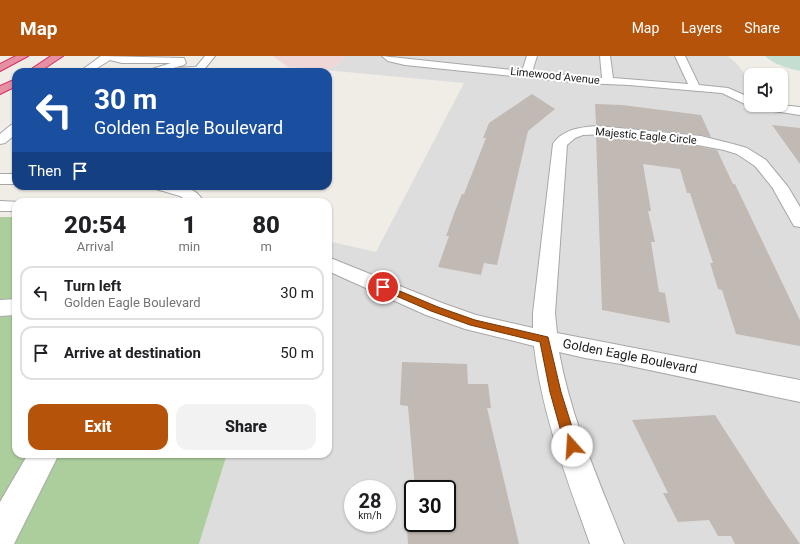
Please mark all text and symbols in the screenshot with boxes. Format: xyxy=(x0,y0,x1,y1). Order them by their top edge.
text: Map xyxy=(20,17,58,40)
text: Map xyxy=(632,20,659,36)
text: Layers xyxy=(681,20,722,36)
text: Share xyxy=(744,20,780,36)
street label: Limewood Avenue xyxy=(510,65,600,87)
map controls xyxy=(744,68,788,112)
button: sound xyxy=(744,68,788,112)
text: 30 m xyxy=(94,83,157,116)
icon: left xyxy=(28,84,80,136)
text: Golden Eagle Boulevard xyxy=(94,117,283,138)
street label: Majestic Eagle Circle xyxy=(595,125,697,147)
icon: arrive xyxy=(69,160,91,182)
text: Then xyxy=(28,162,61,180)
text: 20:54 xyxy=(64,211,126,239)
text: 1 xyxy=(182,211,196,239)
text: 80 xyxy=(252,211,280,239)
text: Arrival xyxy=(77,239,114,254)
text: min xyxy=(178,239,200,254)
text: m xyxy=(260,239,272,254)
pin xyxy=(366,270,400,304)
icon: arrive xyxy=(372,276,394,298)
text: Turn left xyxy=(64,277,121,295)
icon: left xyxy=(30,282,52,304)
text: 30 m xyxy=(280,284,314,302)
text: Golden Eagle Boulevard xyxy=(64,295,201,310)
street label: Golden Eagle Boulevard xyxy=(562,336,698,376)
icon: arrive xyxy=(30,342,52,364)
text: Arrive at destination xyxy=(64,344,201,362)
text: 50 m xyxy=(280,344,314,362)
button: Exit xyxy=(28,404,168,450)
button: Share xyxy=(176,404,316,450)
position arrow xyxy=(551,425,593,467)
speed limit sign: 30 xyxy=(404,480,456,532)
text: 28 xyxy=(359,489,381,513)
text: km/h xyxy=(358,510,382,521)

